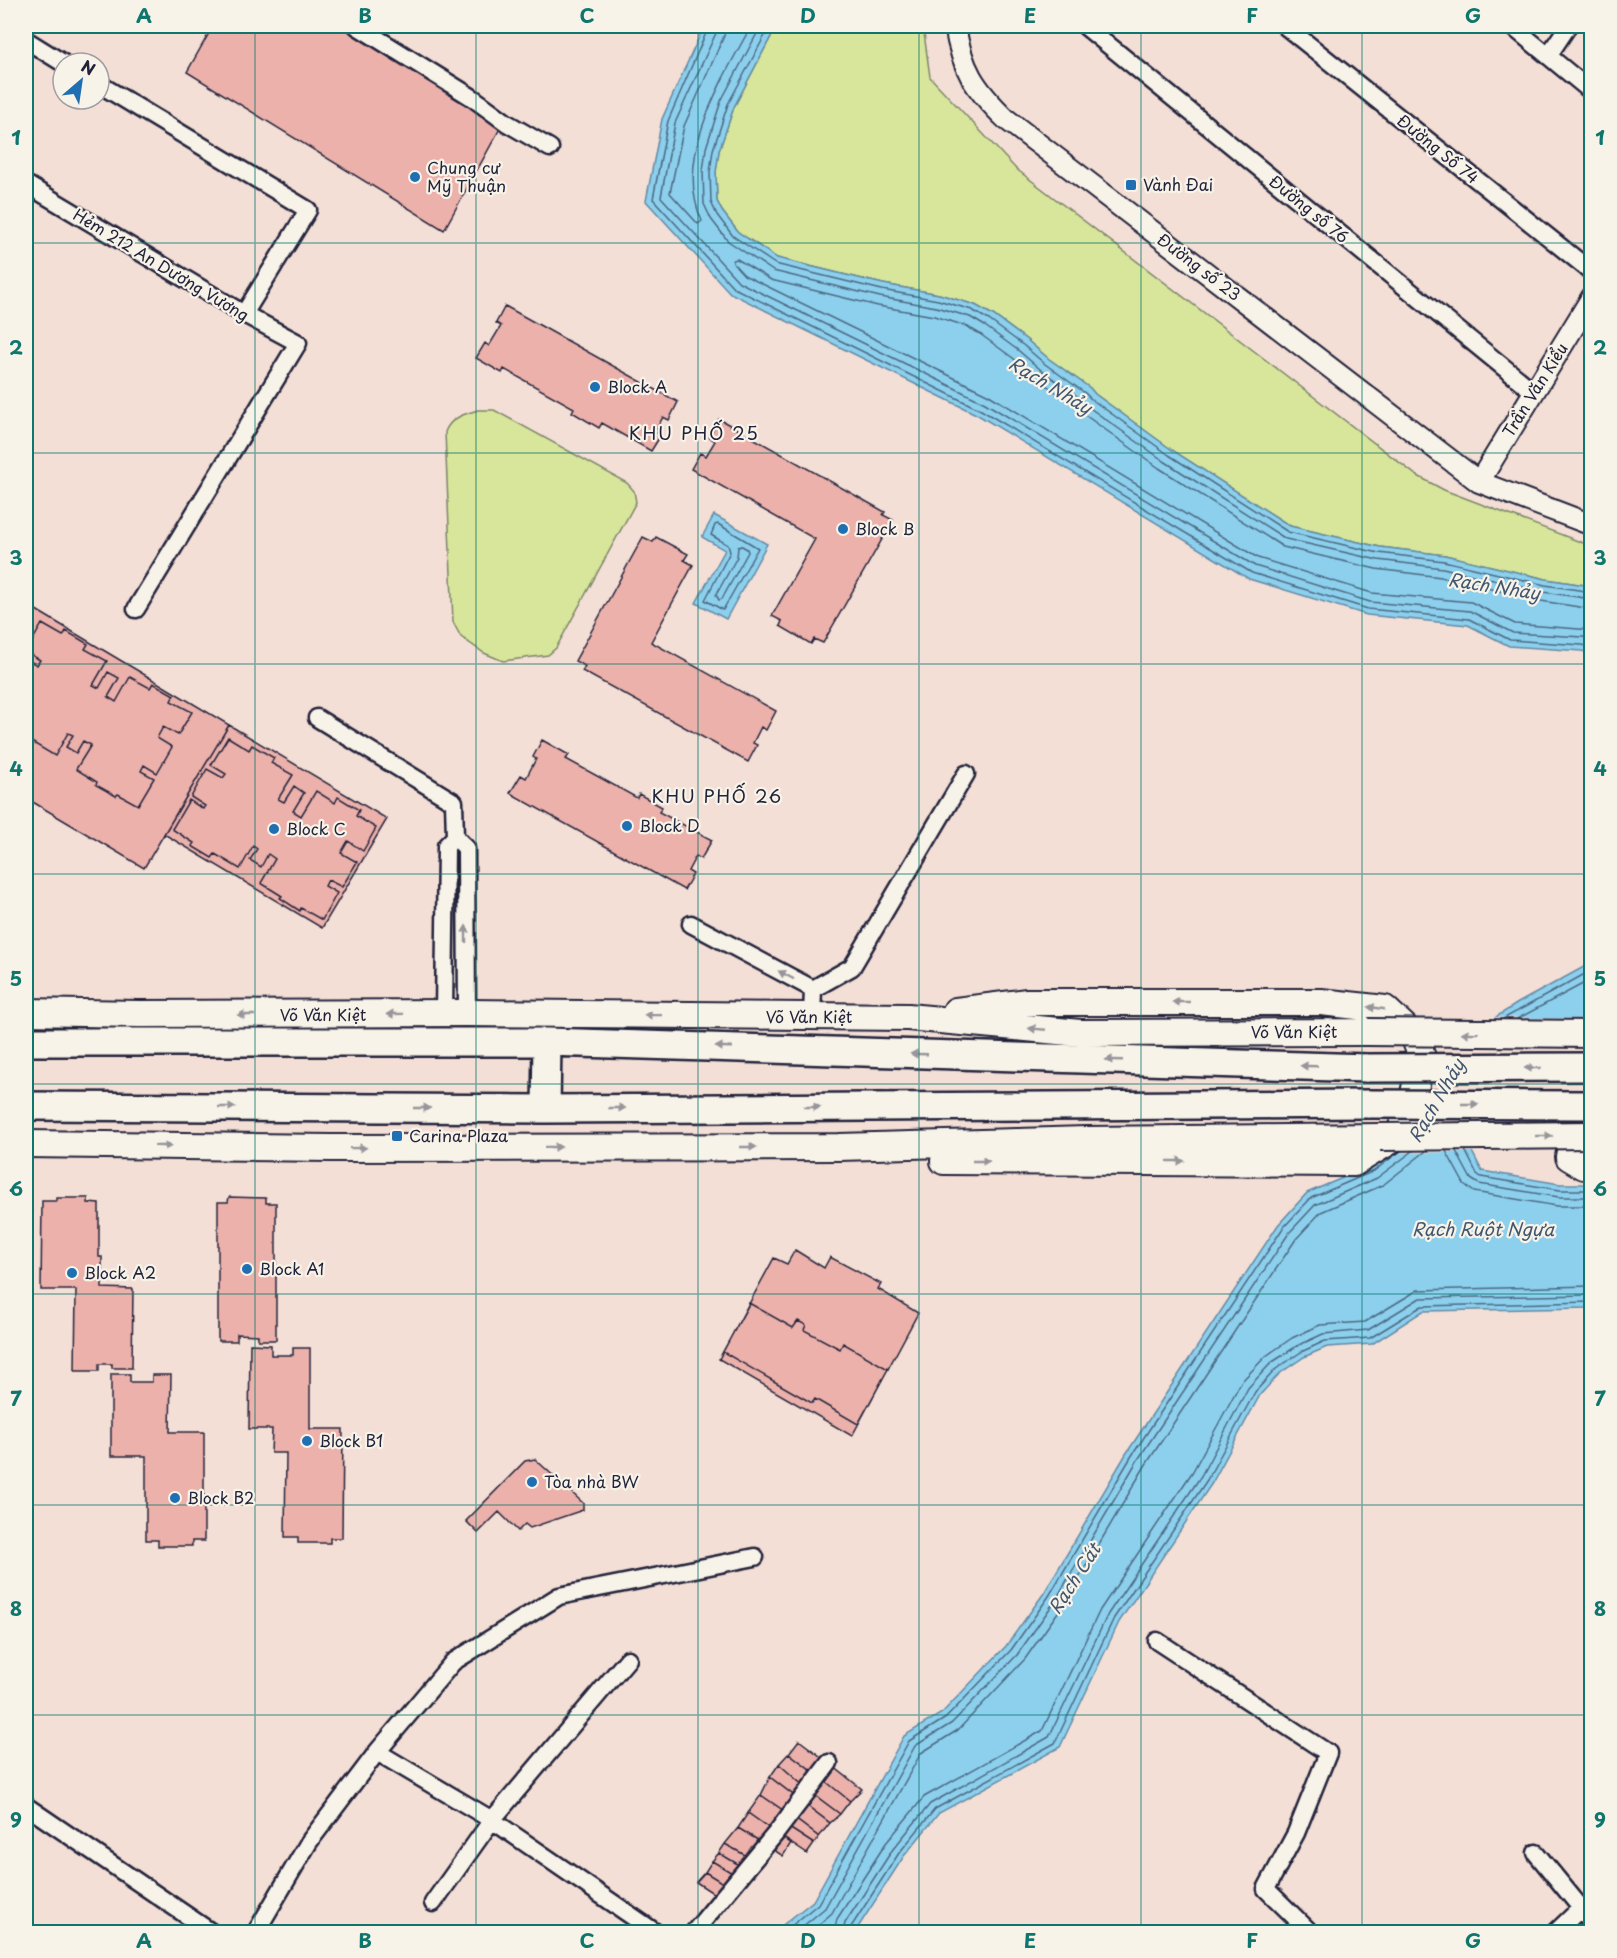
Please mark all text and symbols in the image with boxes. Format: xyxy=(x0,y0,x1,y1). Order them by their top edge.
text: A xyxy=(136,0,152,30)
text: B xyxy=(358,0,372,30)
text: C xyxy=(579,0,595,30)
text: D xyxy=(800,0,816,30)
text: E xyxy=(1024,0,1036,30)
text: F xyxy=(1246,0,1258,30)
text: G xyxy=(1465,0,1481,30)
north arrow xyxy=(51,51,111,111)
text: N xyxy=(77,53,100,81)
street label: Đường Số 74 xyxy=(1393,108,1485,189)
text: 1 xyxy=(11,122,21,152)
text: 1 xyxy=(1595,122,1605,152)
place label: Chung cư Mỹ Thuận xyxy=(427,155,506,197)
street label: Đường số 76 xyxy=(1265,169,1355,248)
marker: Chung cư Mỹ Thuận xyxy=(408,170,422,184)
place label: Vành Đai xyxy=(1143,172,1213,196)
marker: Vành Đai xyxy=(1124,178,1138,192)
street label: Hẻm 212 An Dương Vương xyxy=(69,202,254,326)
street label: Đường số 23 xyxy=(1153,227,1247,306)
text: 2 xyxy=(9,332,23,362)
text: 2 xyxy=(1593,332,1607,362)
street label: Trần Văn Kiểu xyxy=(1496,338,1573,441)
water label: Rạch Nhảy xyxy=(1004,349,1099,421)
place label: Block A xyxy=(607,374,667,398)
marker: Block A xyxy=(588,380,602,394)
district label: KHU PHỐ 25 xyxy=(629,419,759,446)
place label: Block B xyxy=(855,516,914,540)
marker: Block B xyxy=(836,522,850,536)
text: 3 xyxy=(9,542,23,572)
text: 3 xyxy=(1593,542,1607,572)
water label: Rạch Nhảy xyxy=(1446,565,1544,606)
text: 4 xyxy=(9,753,23,783)
text: 4 xyxy=(1593,753,1607,783)
district label: KHU PHỐ 26 xyxy=(651,782,783,809)
place label: Block D xyxy=(639,813,700,837)
place label: Block C xyxy=(286,816,346,840)
marker: Block D xyxy=(620,819,634,833)
marker: Block C xyxy=(267,822,281,836)
one-way arrow xyxy=(462,924,471,943)
text: 5 xyxy=(10,963,22,993)
text: 5 xyxy=(1594,963,1606,993)
one-way arrow xyxy=(777,970,794,980)
one-way arrow xyxy=(1172,997,1191,1007)
street label: Võ Văn Kiệt xyxy=(280,1002,367,1026)
street label: Võ Văn Kiệt xyxy=(766,1004,853,1028)
one-way arrow xyxy=(1366,1004,1385,1013)
one-way arrow xyxy=(386,1009,405,1019)
one-way arrow xyxy=(236,1010,255,1020)
one-way arrow xyxy=(644,1010,663,1020)
street label: Võ Văn Kiệt xyxy=(1251,1019,1338,1043)
one-way arrow xyxy=(1027,1024,1046,1034)
one-way arrow xyxy=(1461,1028,1480,1038)
one-way arrow xyxy=(715,1043,734,1052)
one-way arrow xyxy=(910,1049,929,1058)
water label: Rạch Nhảy xyxy=(1401,1052,1471,1147)
one-way arrow xyxy=(1105,1055,1124,1065)
one-way arrow xyxy=(1300,1062,1319,1071)
one-way arrow xyxy=(1524,1063,1543,1073)
one-way arrow xyxy=(1461,1099,1480,1109)
one-way arrow xyxy=(217,1102,236,1112)
one-way arrow xyxy=(802,1102,821,1112)
one-way arrow xyxy=(412,1103,431,1113)
one-way arrow xyxy=(607,1104,626,1113)
place label: Carina Plaza xyxy=(409,1123,508,1147)
marker: Carina Plaza xyxy=(390,1129,404,1143)
one-way arrow xyxy=(1534,1131,1553,1141)
one-way arrow xyxy=(154,1142,173,1151)
one-way arrow xyxy=(544,1142,563,1152)
one-way arrow xyxy=(739,1142,758,1152)
one-way arrow xyxy=(349,1143,368,1153)
one-way arrow xyxy=(971,1156,990,1166)
one-way arrow xyxy=(1166,1156,1185,1166)
text: 6 xyxy=(9,1173,23,1203)
text: 6 xyxy=(1593,1173,1607,1203)
water label: Rạch Ruột Ngựa xyxy=(1412,1215,1555,1242)
place label: Block A1 xyxy=(259,1256,324,1280)
place label: Block A2 xyxy=(84,1260,156,1284)
marker: Block A1 xyxy=(240,1262,254,1276)
marker: Block A2 xyxy=(65,1266,79,1280)
text: 7 xyxy=(10,1383,22,1413)
text: 7 xyxy=(1594,1383,1606,1413)
place label: Block B1 xyxy=(319,1428,383,1452)
marker: Block B1 xyxy=(300,1434,314,1448)
place label: Tòa nhà BW xyxy=(544,1469,639,1493)
marker: Tòa nhà BW xyxy=(525,1475,539,1489)
place label: Block B2 xyxy=(187,1485,254,1509)
marker: Block B2 xyxy=(168,1491,182,1505)
water label: Rạch Cát xyxy=(1041,1535,1108,1619)
text: 8 xyxy=(10,1593,22,1623)
text: 8 xyxy=(1594,1593,1606,1623)
text: 9 xyxy=(10,1804,22,1834)
text: 9 xyxy=(1594,1804,1606,1834)
text: A xyxy=(136,1925,152,1955)
text: B xyxy=(358,1925,372,1955)
text: C xyxy=(579,1925,595,1955)
text: D xyxy=(800,1925,816,1955)
text: E xyxy=(1024,1925,1036,1955)
text: F xyxy=(1246,1925,1258,1955)
text: G xyxy=(1465,1925,1481,1955)

